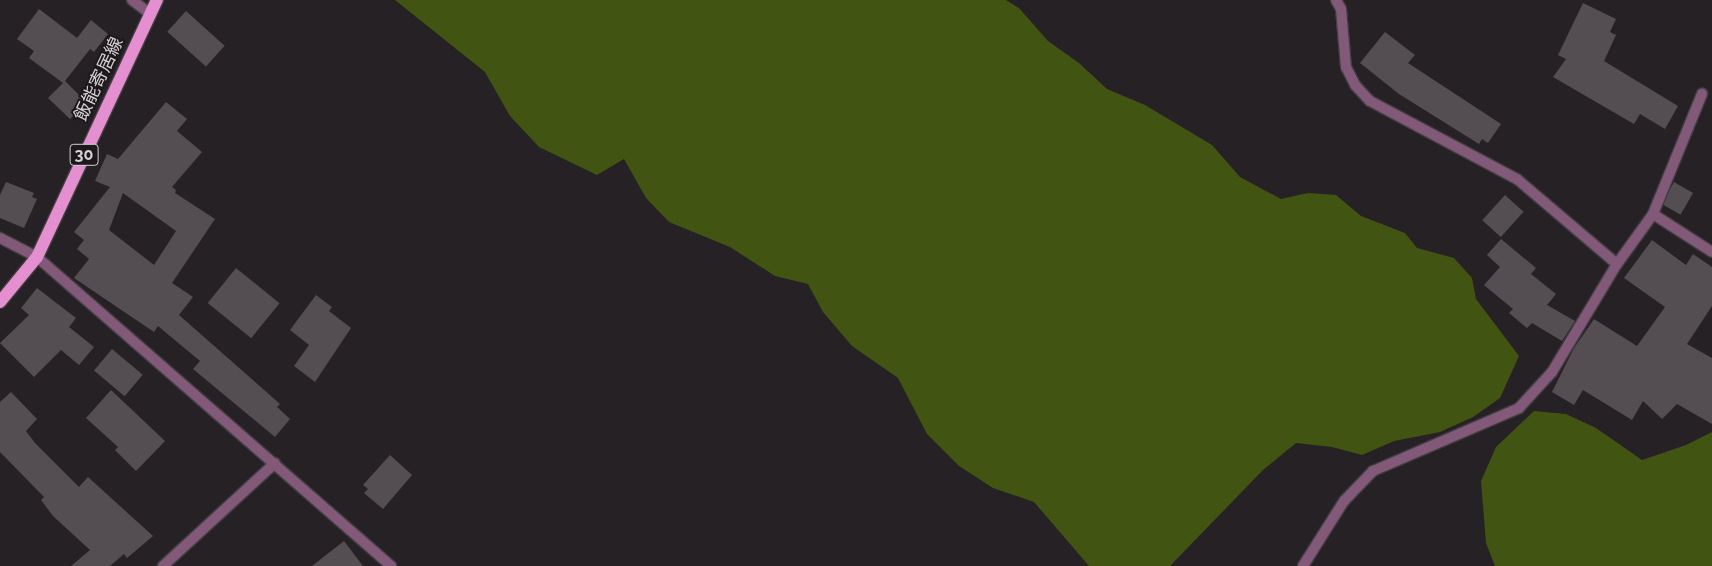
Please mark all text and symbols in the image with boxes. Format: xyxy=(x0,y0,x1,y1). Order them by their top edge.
street label: 飯能寄居線 xyxy=(70,34,128,124)
road number: 30 xyxy=(69,142,99,168)

